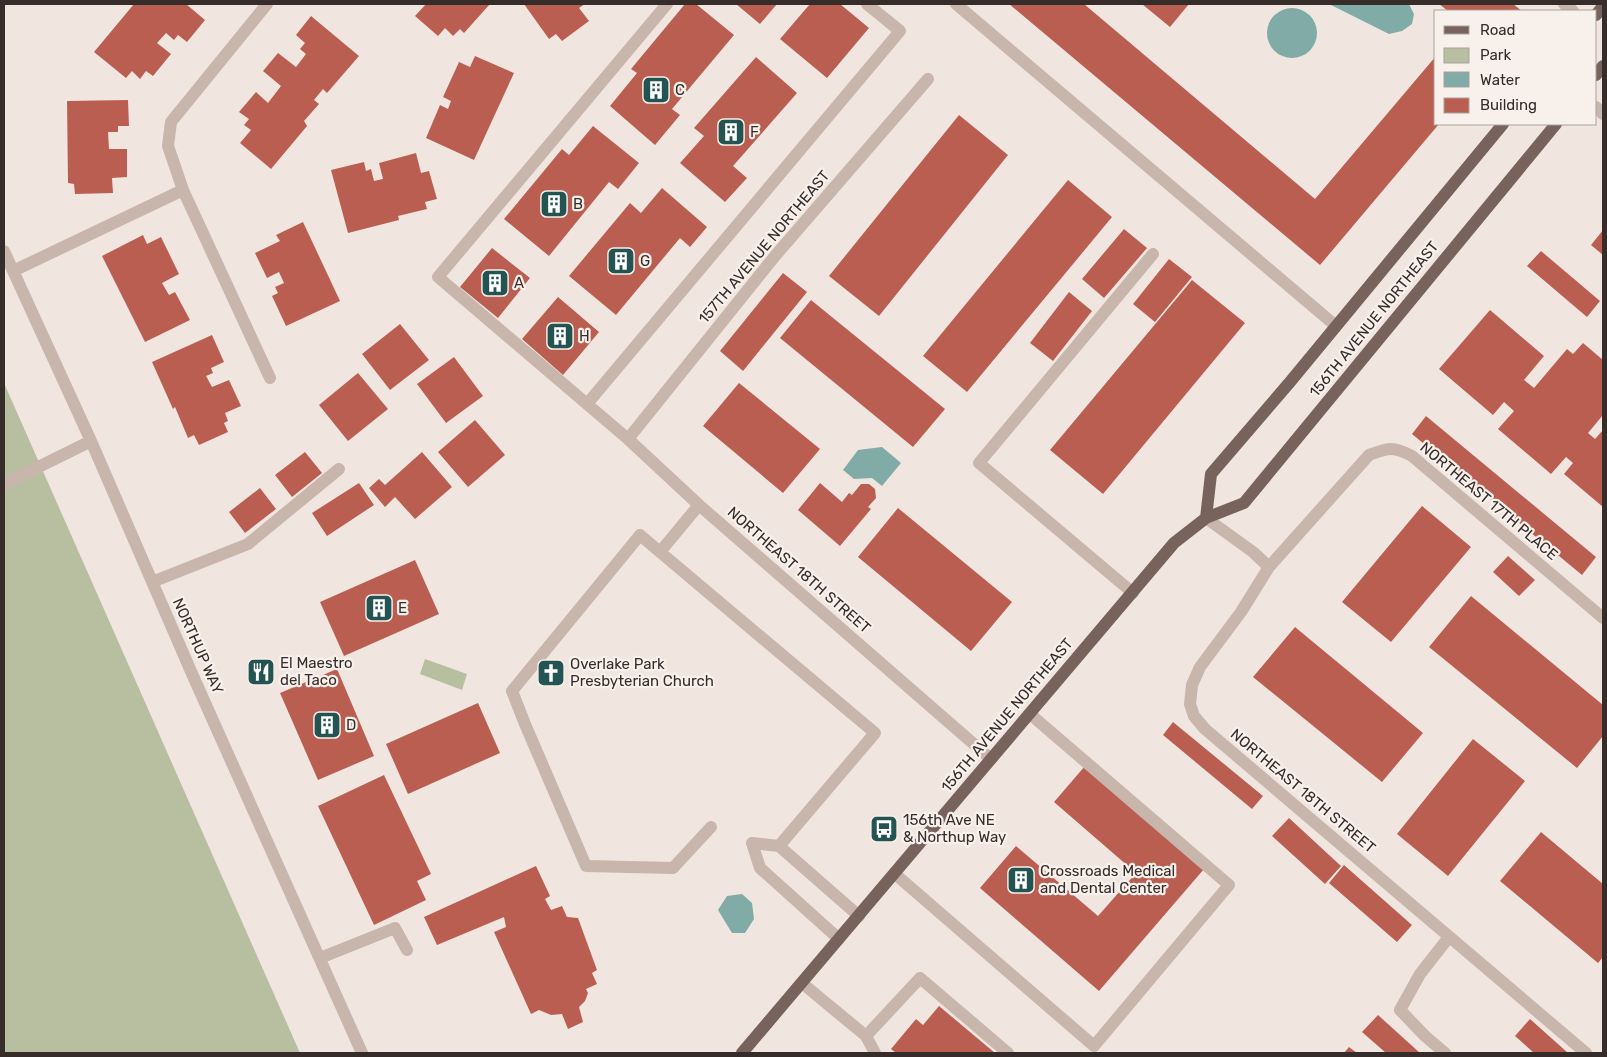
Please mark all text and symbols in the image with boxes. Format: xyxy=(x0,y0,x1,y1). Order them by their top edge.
legend xyxy=(1434,10,1597,125)
text: Road xyxy=(1480,21,1516,39)
text: Park xyxy=(1480,46,1511,64)
text: Water xyxy=(1480,71,1520,89)
building icon: C xyxy=(641,75,671,105)
place label: C xyxy=(675,81,685,99)
text: Building xyxy=(1480,96,1537,114)
building icon: F xyxy=(716,117,746,147)
place label: F xyxy=(750,123,759,141)
street label: 157TH AVENUE NORTHEAST xyxy=(695,167,834,327)
building icon: B xyxy=(539,189,569,219)
place label: B xyxy=(573,195,583,213)
street label: 156TH AVENUE NORTHEAST xyxy=(1306,237,1443,400)
building icon: G xyxy=(606,246,636,276)
place label: G xyxy=(640,252,650,270)
building icon: A xyxy=(480,268,510,298)
place label: A xyxy=(514,274,524,292)
building icon: H xyxy=(545,321,575,351)
place label: H xyxy=(579,327,590,345)
street label: NORTHEAST 17TH PLACE xyxy=(1417,438,1561,564)
street label: NORTHEAST 18TH STREET xyxy=(724,503,874,637)
building icon: E xyxy=(364,593,394,623)
street label: NORTHUP WAY xyxy=(169,595,227,697)
place label: E xyxy=(398,599,407,617)
street label: 156TH AVENUE NORTHEAST xyxy=(937,634,1077,795)
place label: El Maestro del Taco xyxy=(280,654,353,689)
place label: Overlake Park Presbyterian Church xyxy=(570,655,714,690)
restaurant icon: El Maestro del Taco xyxy=(246,657,276,687)
church icon: Overlake Park Presbyterian Church xyxy=(536,658,566,688)
building icon: D xyxy=(312,710,342,740)
place label: D xyxy=(346,716,356,734)
street label: NORTHEAST 18TH STREET xyxy=(1227,725,1379,857)
place label: 156th Ave NE & Northup Way xyxy=(903,811,1006,846)
bus stop icon: 156th Ave NE & Northup Way xyxy=(869,814,899,844)
place label: Crossroads Medical and Dental Center xyxy=(1040,862,1175,897)
building icon: Crossroads Medical and Dental Center xyxy=(1006,865,1036,895)

